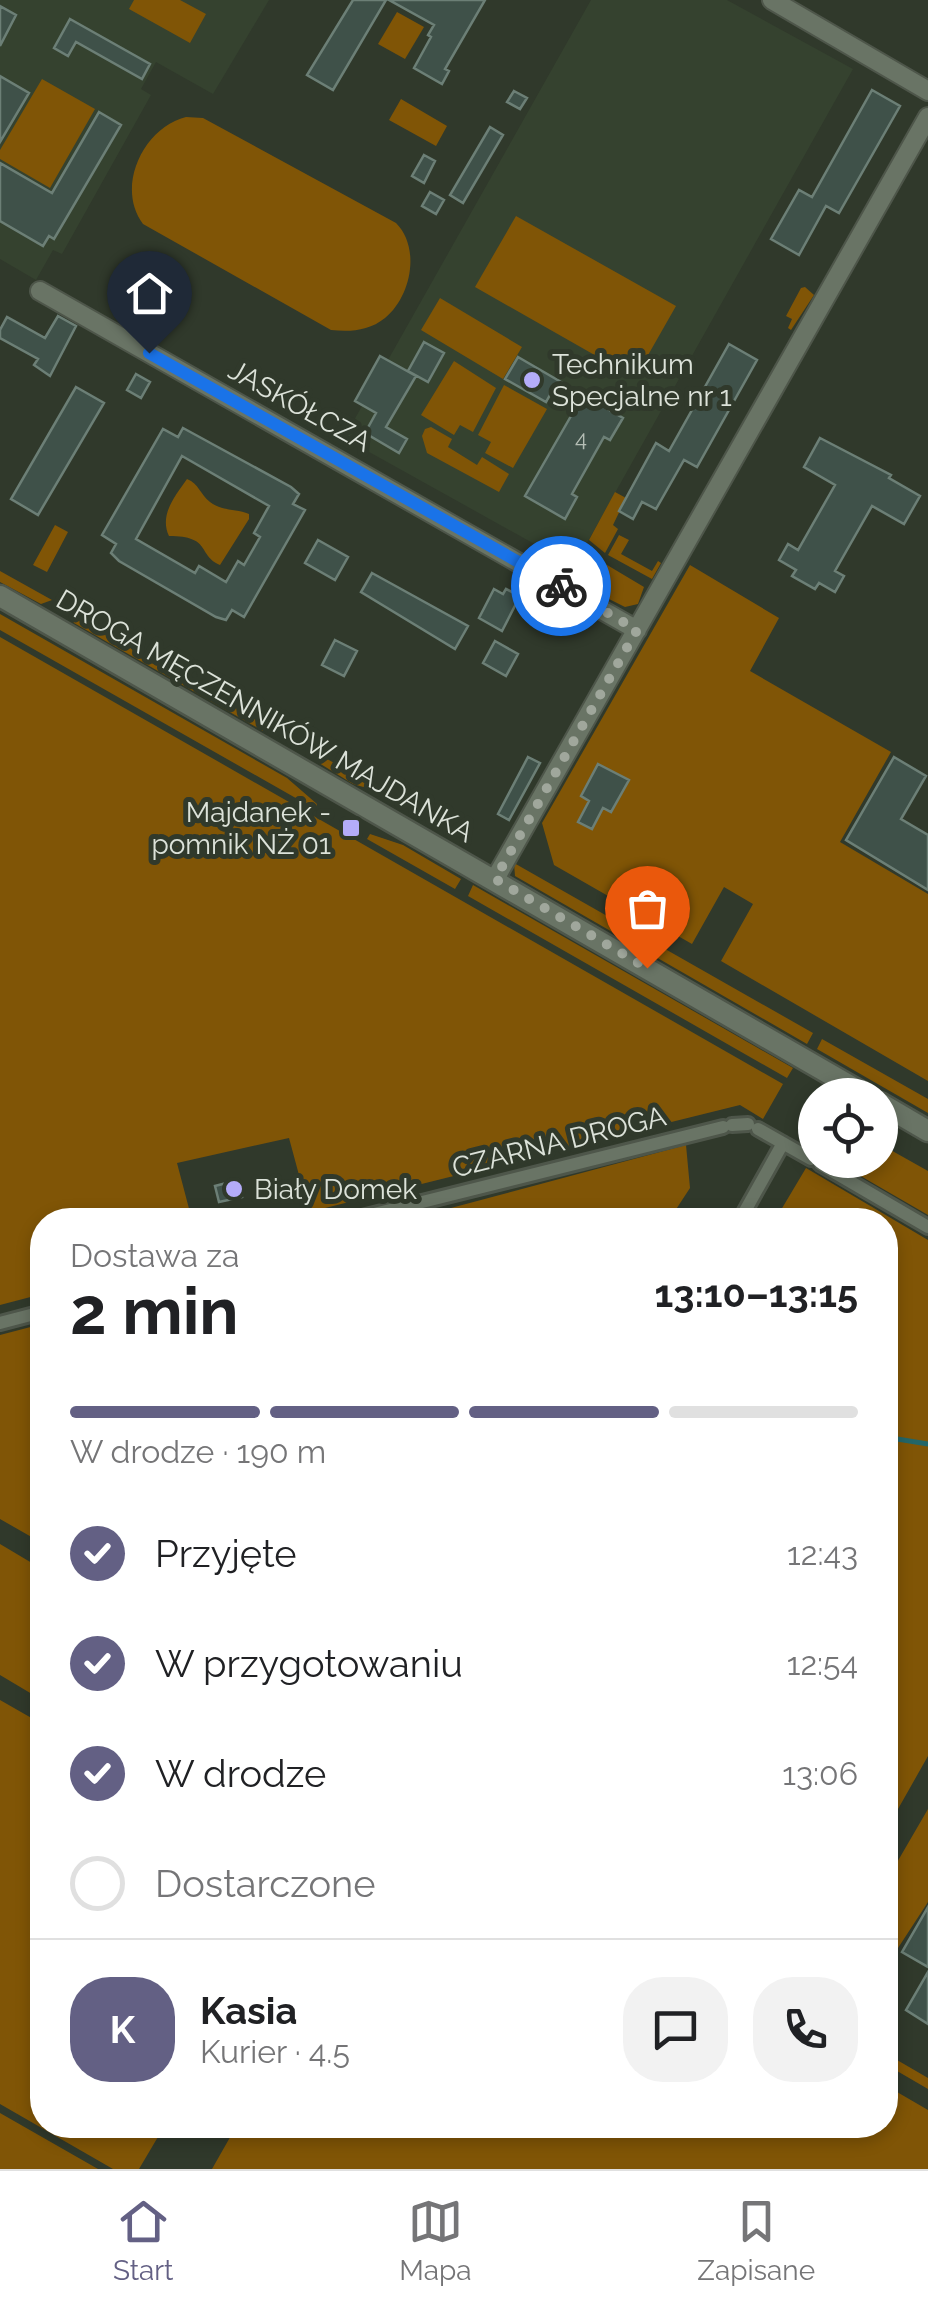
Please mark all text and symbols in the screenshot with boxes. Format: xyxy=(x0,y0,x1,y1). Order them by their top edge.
pin xyxy=(107,251,192,354)
icon: home xyxy=(122,266,177,321)
place label: Technikum Specjalne nr 1 xyxy=(552,348,732,413)
street label: JASKÓŁCZA xyxy=(223,353,377,459)
marker: Technikum Specjalne nr 1 xyxy=(521,369,543,391)
house number: 4 xyxy=(575,425,587,451)
courier xyxy=(511,536,611,636)
icon: bike xyxy=(534,559,589,614)
street label: DROGA MĘCZENNIKÓW MAJDANKA xyxy=(51,583,480,849)
place label: Majdanek - pomnik NŻ 01 xyxy=(151,796,331,861)
marker: Majdanek - pomnik NŻ 01 xyxy=(340,817,362,839)
pin xyxy=(605,866,690,969)
icon: bag xyxy=(620,881,675,936)
map controls xyxy=(798,1078,898,1178)
button: locate xyxy=(798,1078,898,1178)
street label: CZARNA DROGA xyxy=(449,1099,669,1185)
place label: Biały Domek xyxy=(254,1173,417,1206)
marker: Biały Domek xyxy=(223,1178,245,1200)
text: Dostawa za xyxy=(70,1237,239,1274)
text: 13:10–13:15 xyxy=(654,1271,858,1316)
text: 2 min xyxy=(70,1273,239,1349)
text: W drodze · 190 m xyxy=(70,1433,326,1470)
icon: check xyxy=(70,1526,125,1581)
text: Przyjęte xyxy=(155,1531,297,1576)
text: 12:43 xyxy=(787,1535,858,1572)
icon: check xyxy=(70,1636,125,1691)
text: W przygotowaniu xyxy=(155,1641,463,1686)
text: 12:54 xyxy=(787,1645,858,1682)
icon: check xyxy=(70,1746,125,1801)
text: W drodze xyxy=(155,1751,326,1796)
text: 13:06 xyxy=(782,1755,858,1792)
text: Dostarczone xyxy=(155,1861,376,1906)
button: chat xyxy=(623,1977,728,2082)
button: phone xyxy=(753,1977,858,2082)
text: Kasia xyxy=(200,1988,297,2033)
text: K xyxy=(110,2007,135,2052)
text: Kurier · 4.5 xyxy=(200,2033,350,2070)
tab: Start xyxy=(113,2194,174,2287)
tab: Mapa xyxy=(399,2194,472,2287)
tab: Zapisane xyxy=(697,2194,815,2287)

